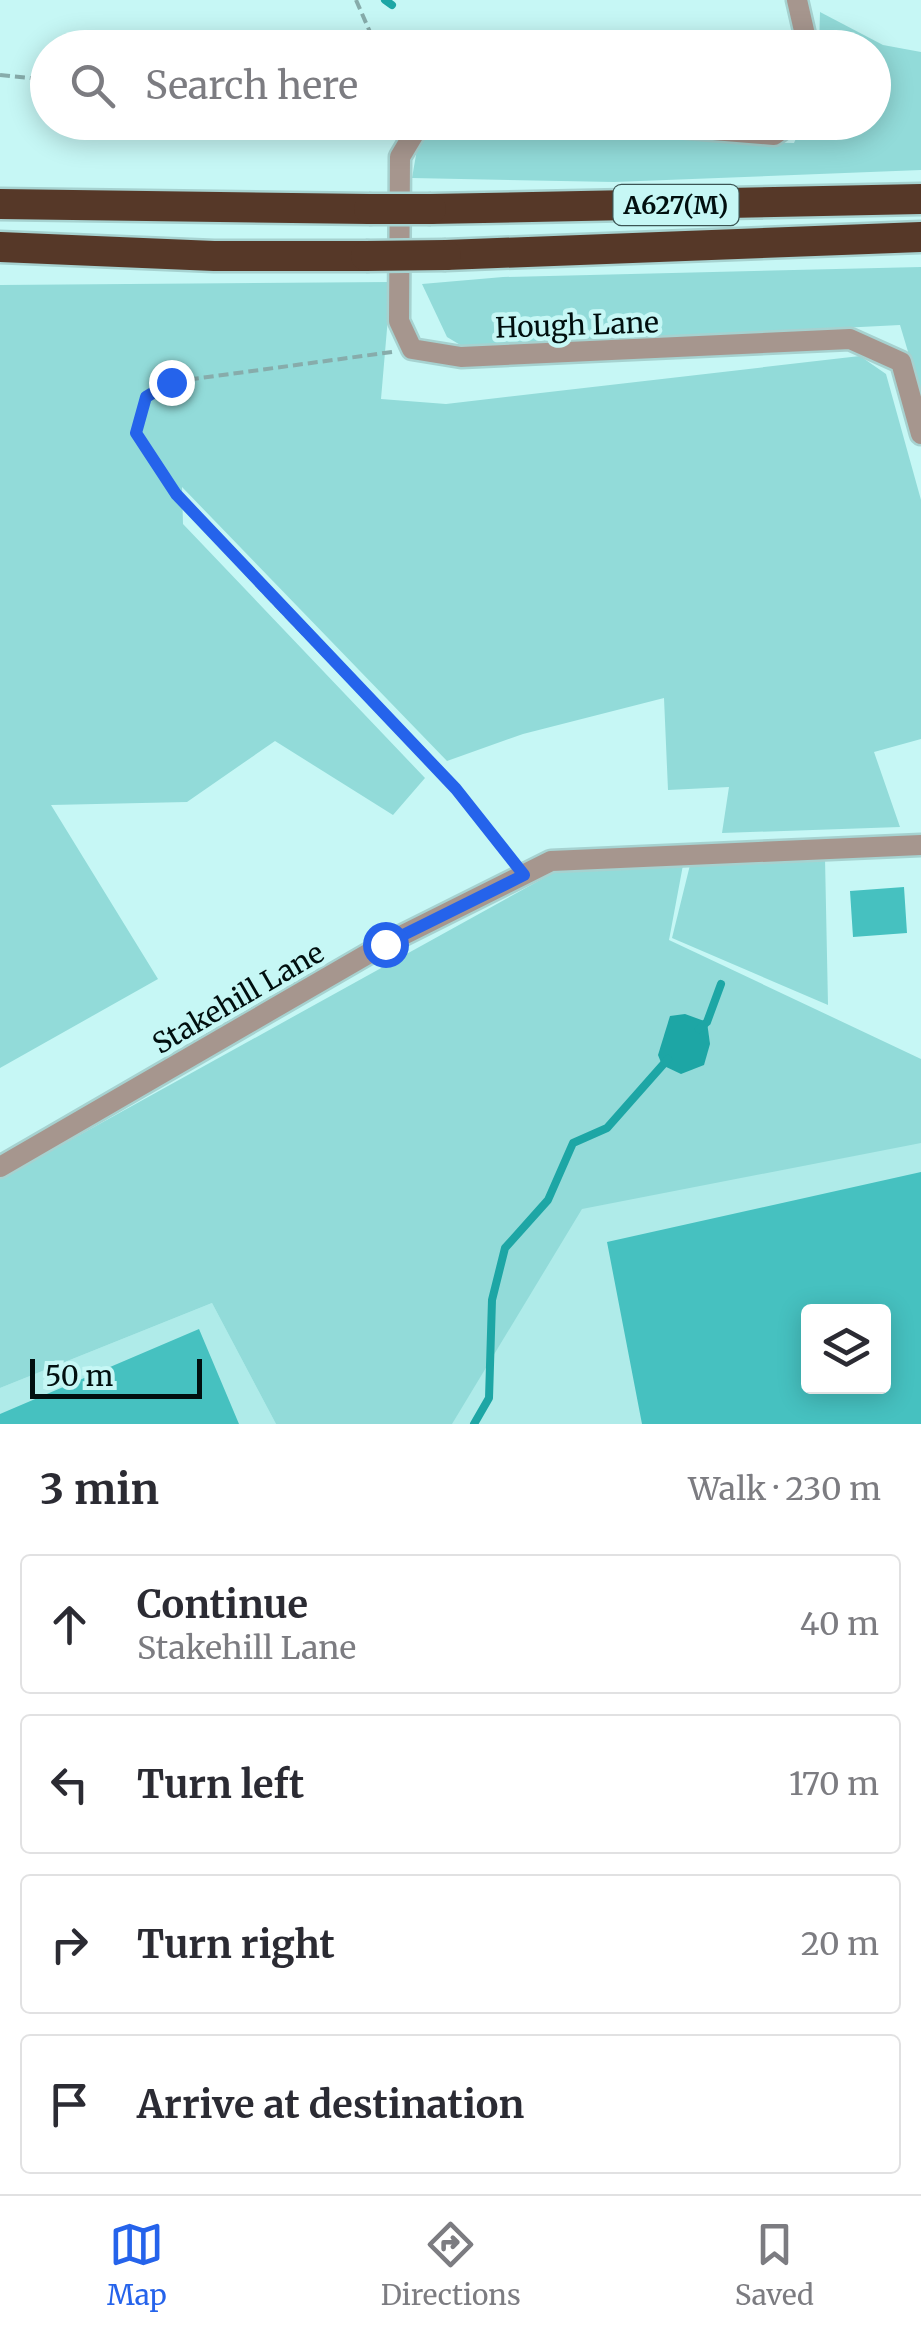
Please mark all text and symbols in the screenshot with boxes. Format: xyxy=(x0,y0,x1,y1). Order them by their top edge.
search box xyxy=(30,30,891,140)
icon: search xyxy=(65,58,120,113)
text: Search here xyxy=(145,62,358,109)
road number: A627(M) xyxy=(614,185,738,225)
street label: Hough Lane xyxy=(495,304,659,346)
route end xyxy=(149,360,195,406)
route start xyxy=(363,922,409,968)
street label: Stakehill Lane xyxy=(146,934,330,1062)
map controls xyxy=(801,1304,891,1394)
button: layers xyxy=(801,1304,891,1394)
scale bar xyxy=(30,1354,202,1398)
text: 50 m xyxy=(45,1358,113,1394)
text: 3 min xyxy=(40,1463,159,1515)
text: Walk · 230 m xyxy=(688,1469,881,1509)
text: Continue xyxy=(137,1581,308,1628)
icon: ahead xyxy=(42,1597,97,1652)
text: 40 m xyxy=(800,1604,879,1644)
text: Stakehill Lane xyxy=(137,1628,356,1668)
icon: left xyxy=(42,1757,97,1812)
text: Turn left xyxy=(137,1761,304,1808)
text: 170 m xyxy=(789,1764,879,1804)
icon: right xyxy=(42,1917,97,1972)
text: Turn right xyxy=(137,1921,335,1968)
text: 20 m xyxy=(801,1924,879,1964)
icon: arrive xyxy=(42,2077,97,2132)
text: Arrive at destination xyxy=(137,2081,524,2128)
tab: Map xyxy=(107,2217,167,2313)
tab: Directions xyxy=(381,2217,521,2313)
tab: Saved xyxy=(735,2217,814,2313)

